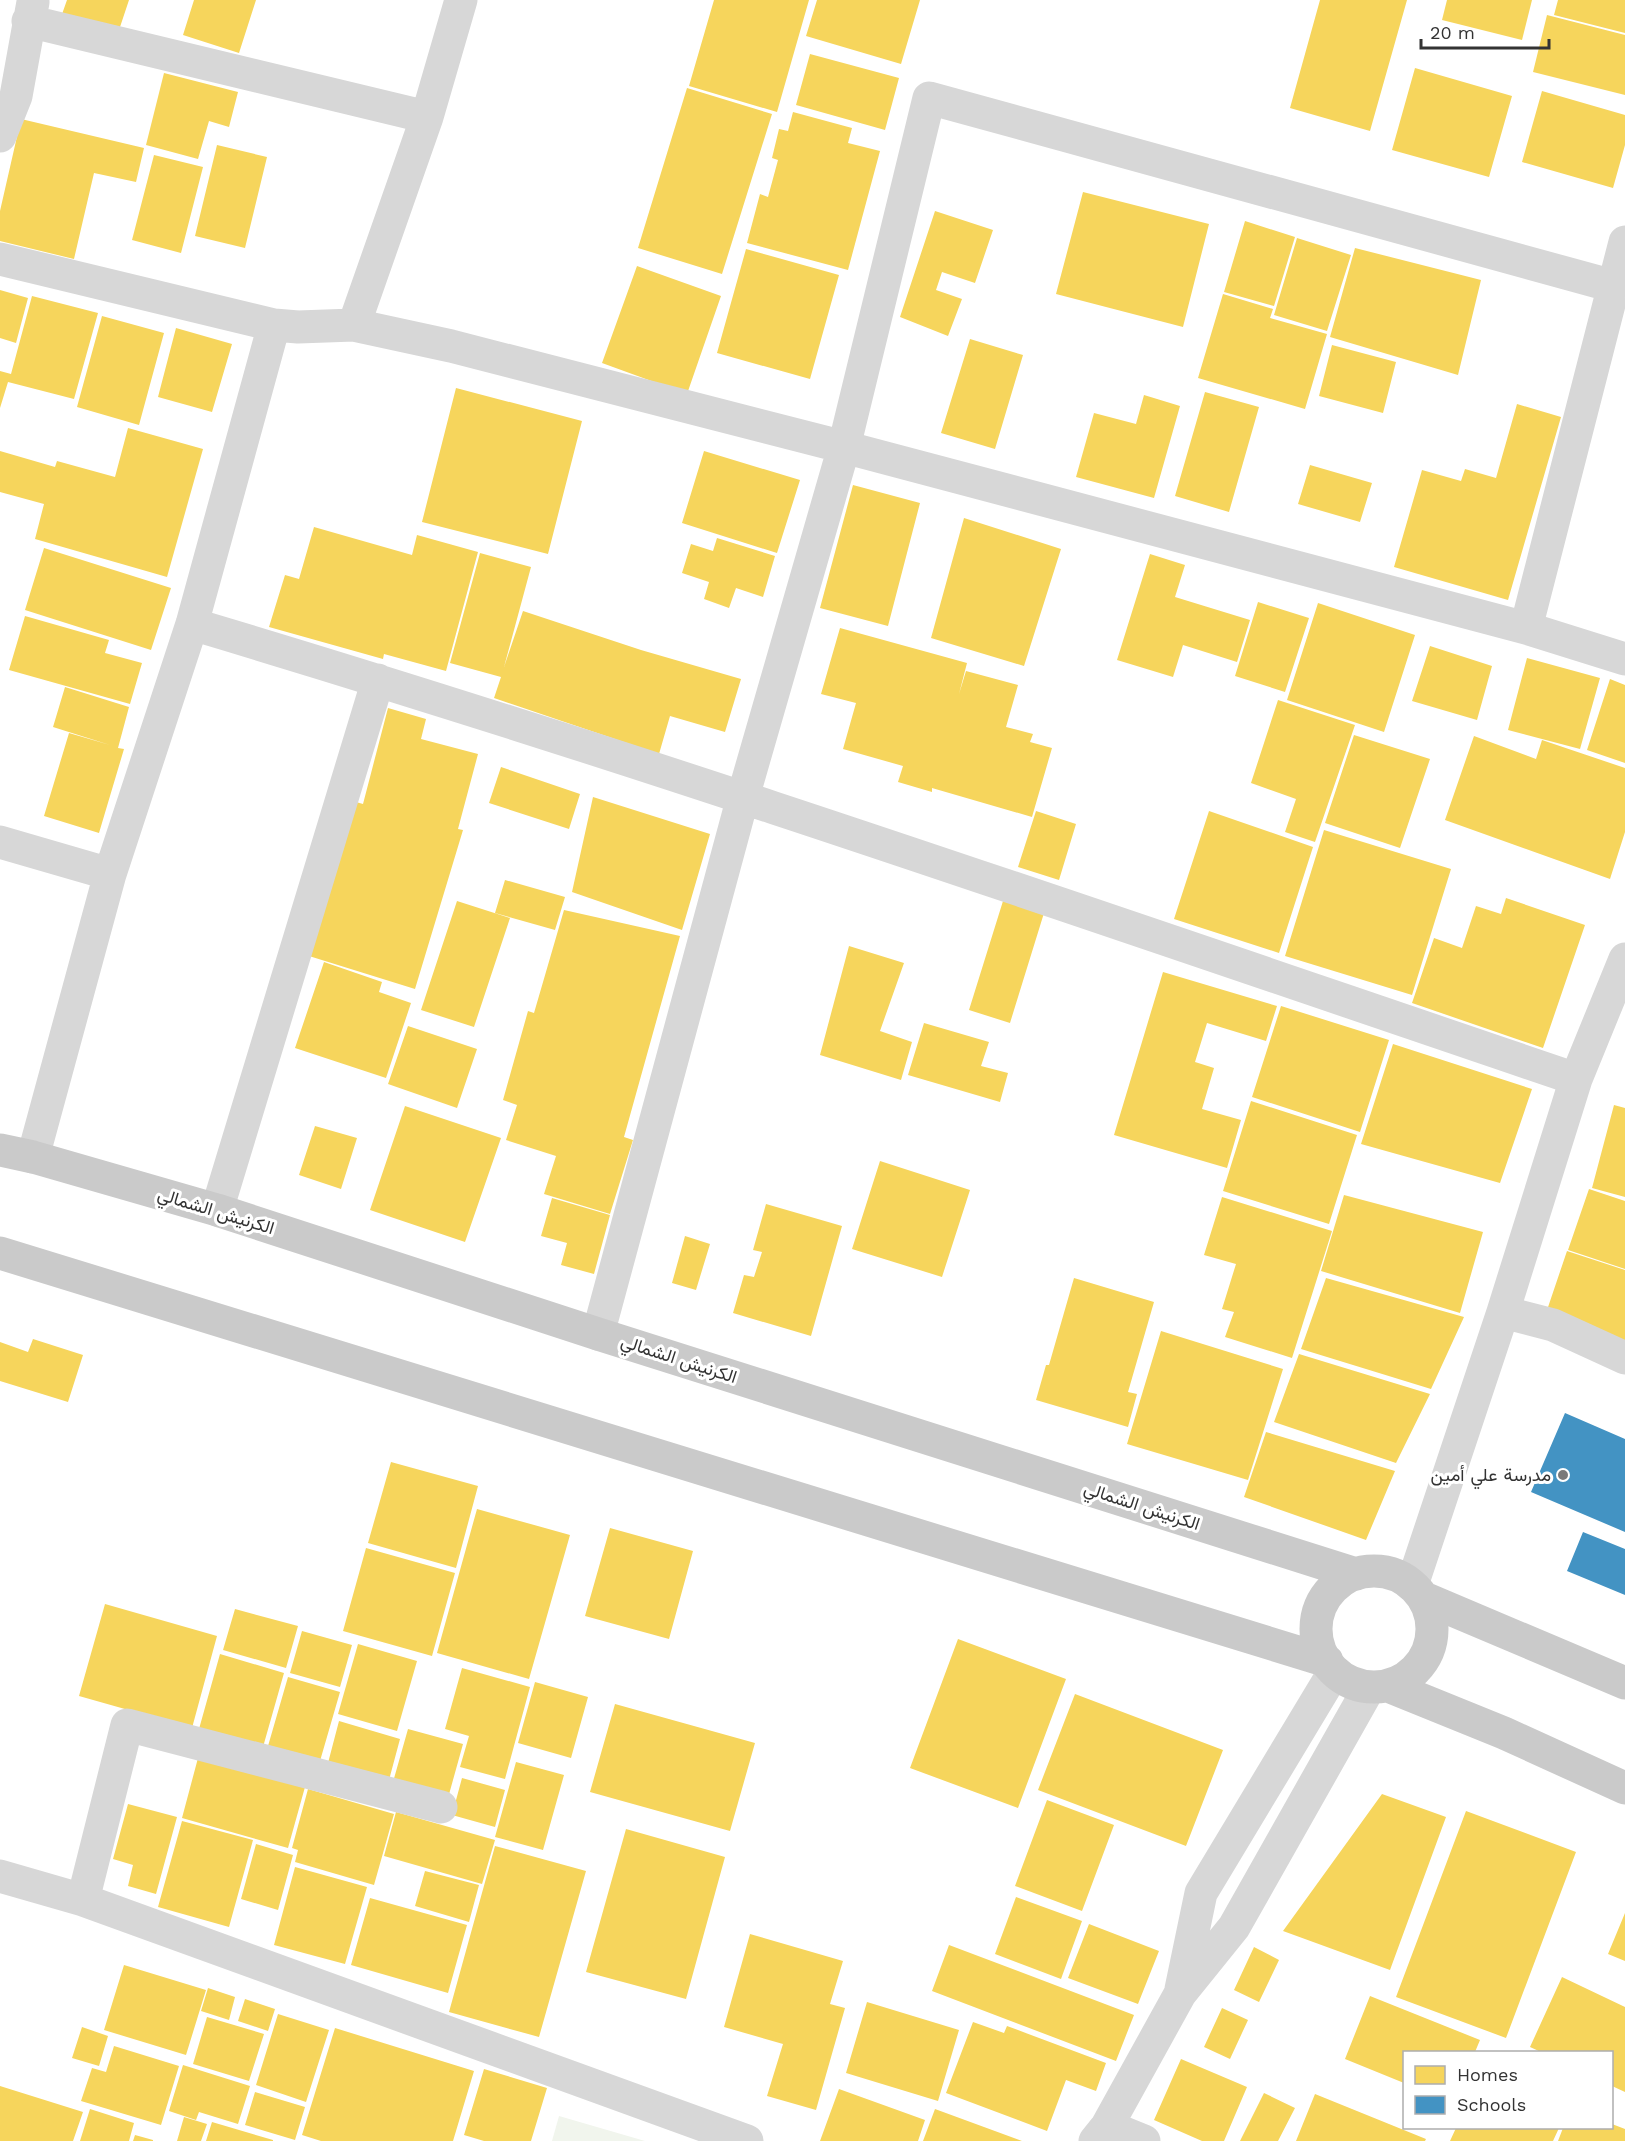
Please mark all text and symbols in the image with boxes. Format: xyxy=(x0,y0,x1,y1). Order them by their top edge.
scale bar xyxy=(1421,12,1548,50)
text: 20 m xyxy=(1430,22,1475,43)
street label: الكرنيش الشمالي xyxy=(154,1183,277,1243)
street label: الكرنيش الشمالي xyxy=(617,1330,740,1392)
place label: مدرسة علي أمين xyxy=(1431,1464,1551,1490)
marker: مدرسة علي أمين xyxy=(1556,1468,1570,1482)
street label: الكرنيش الشمالي xyxy=(1080,1477,1203,1539)
legend xyxy=(1403,2051,1613,2129)
text: Homes xyxy=(1457,2064,1518,2085)
text: Schools xyxy=(1457,2094,1526,2115)

